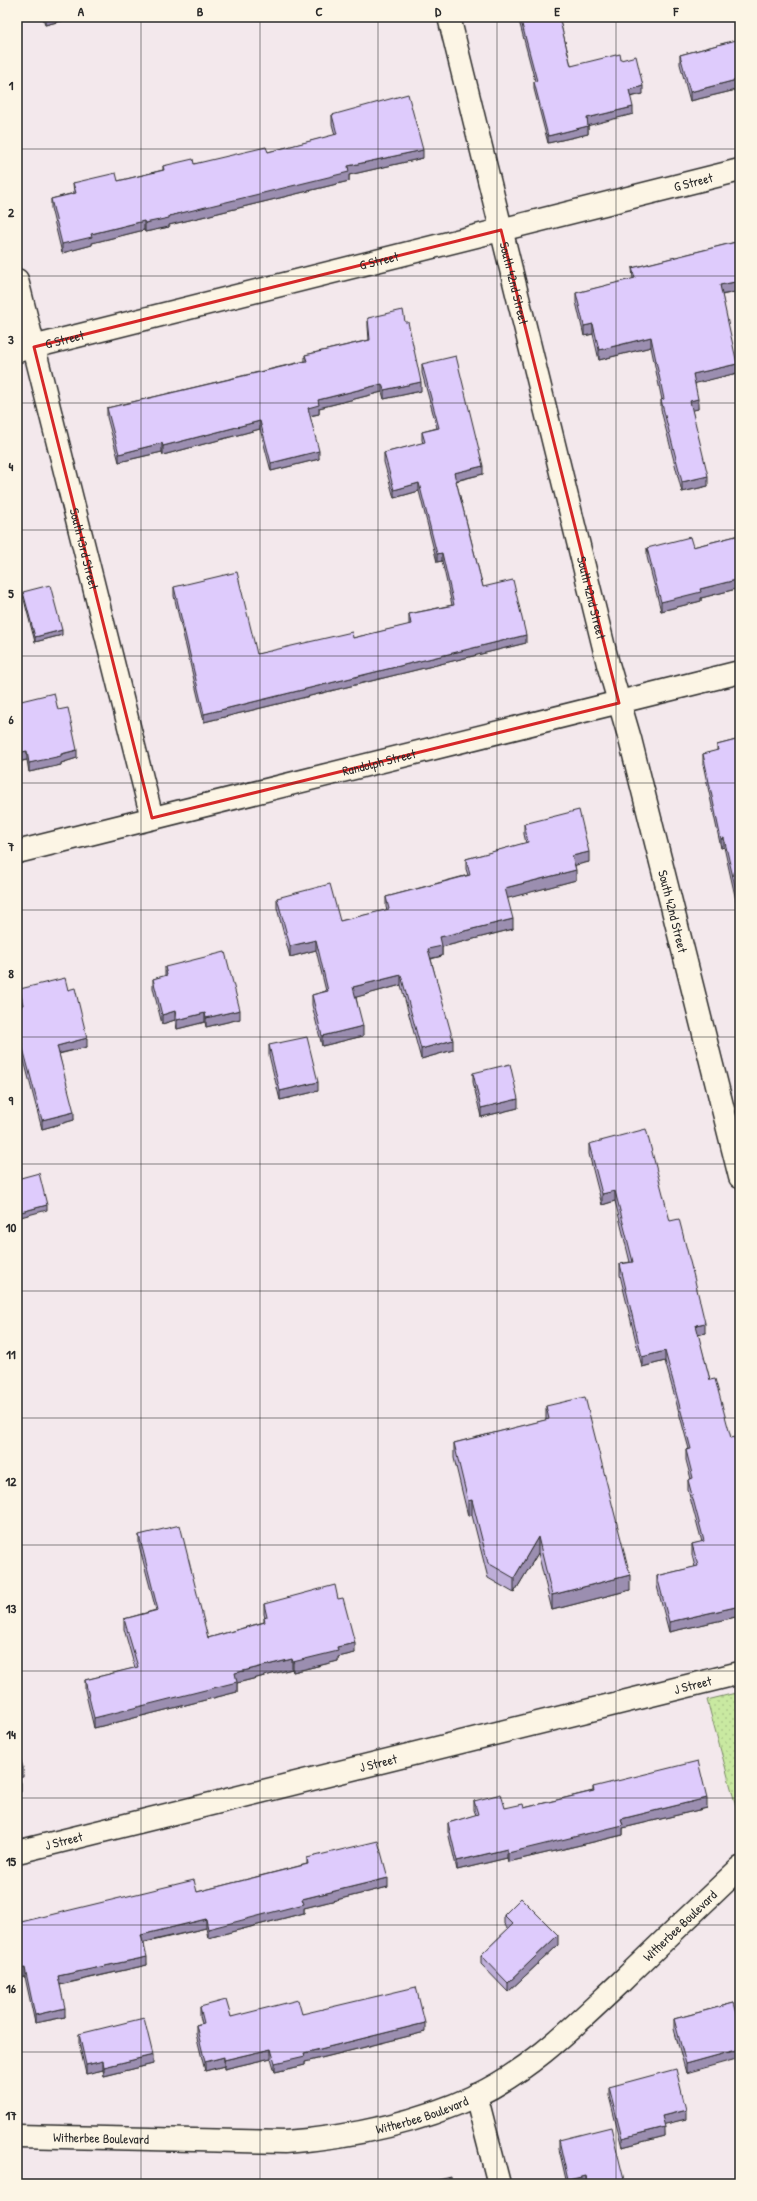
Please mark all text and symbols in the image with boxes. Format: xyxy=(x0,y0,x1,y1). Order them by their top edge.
text: A xyxy=(78,2,85,20)
text: B xyxy=(197,2,204,20)
text: C xyxy=(315,2,323,20)
text: D xyxy=(435,2,442,20)
text: E xyxy=(554,2,560,20)
text: F xyxy=(673,2,680,20)
text: 1 xyxy=(9,76,14,94)
street label: G Street xyxy=(672,168,715,195)
text: 2 xyxy=(8,203,15,221)
street label: South 42nd Street xyxy=(496,240,533,327)
street label: G Street xyxy=(357,247,401,274)
street label: G Street xyxy=(43,325,86,353)
text: 3 xyxy=(8,330,14,348)
text: 4 xyxy=(9,457,14,475)
street label: South 43rd Street xyxy=(66,506,103,592)
street label: South 42nd Street xyxy=(573,554,611,641)
text: 5 xyxy=(8,584,14,602)
text: 6 xyxy=(8,710,14,728)
street label: Randolph Street xyxy=(340,744,418,780)
text: 7 xyxy=(7,837,15,855)
street label: South 42nd Street xyxy=(654,868,692,955)
text: 8 xyxy=(8,964,14,982)
text: 9 xyxy=(9,1091,14,1109)
text: 10 xyxy=(6,1218,16,1236)
text: 11 xyxy=(6,1345,16,1363)
text: 12 xyxy=(6,1472,17,1490)
text: 13 xyxy=(6,1599,16,1617)
street label: J Street xyxy=(672,1671,714,1698)
text: 14 xyxy=(6,1725,16,1743)
street label: J Street xyxy=(357,1749,399,1776)
street label: J Street xyxy=(43,1827,85,1854)
text: 15 xyxy=(6,1852,17,1870)
street label: Witherbee Boulevard xyxy=(639,1886,720,1965)
text: 16 xyxy=(6,1979,17,1997)
street label: Witherbee Boulevard xyxy=(374,2091,471,2138)
text: 17 xyxy=(5,2106,17,2124)
street label: Witherbee Boulevard xyxy=(53,2128,149,2148)

